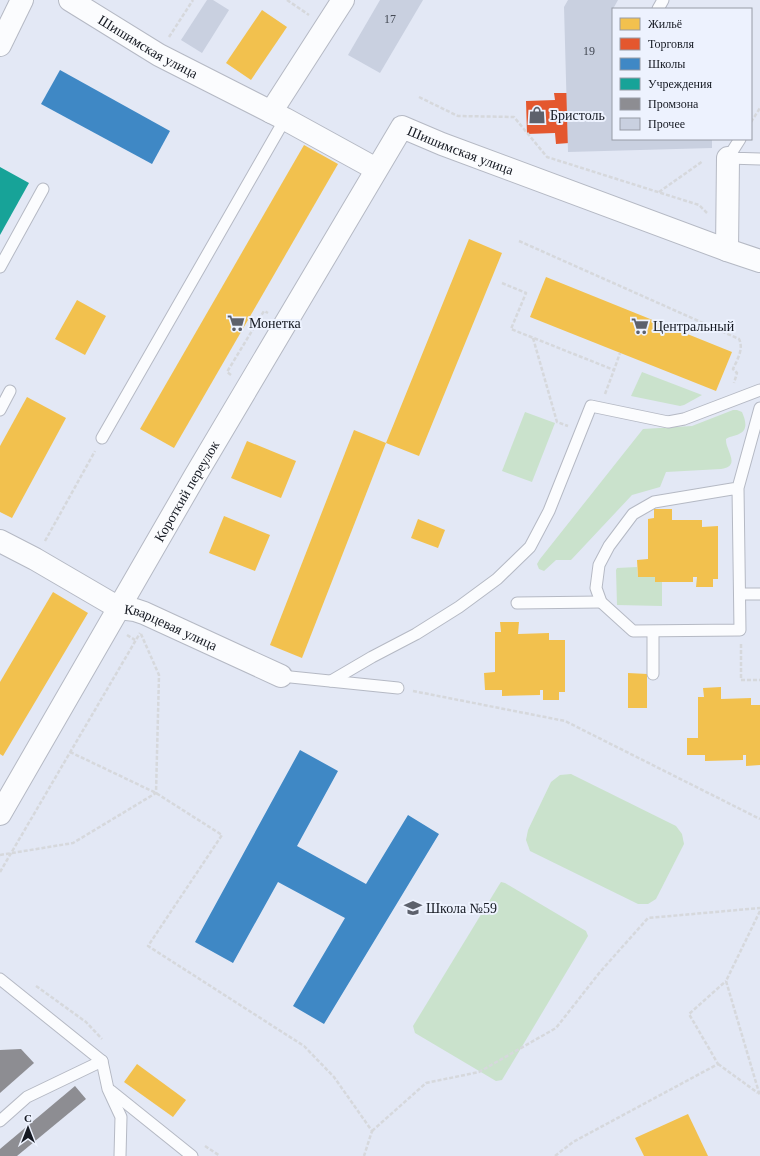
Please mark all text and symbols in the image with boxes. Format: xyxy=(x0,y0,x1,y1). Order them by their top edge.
legend xyxy=(612,8,752,140)
street label: Шишимская улица xyxy=(95,12,201,82)
house number: 17 xyxy=(384,12,396,26)
text: Жильё xyxy=(648,17,682,31)
text: Торговля xyxy=(648,37,695,51)
house number: 19 xyxy=(583,44,595,58)
text: Школы xyxy=(648,57,685,71)
text: Учреждения xyxy=(648,77,712,91)
text: Промзона xyxy=(648,97,699,111)
shop icon: Бристоль xyxy=(527,105,547,125)
place label: Бристоль xyxy=(550,108,605,123)
text: Прочее xyxy=(648,117,685,131)
street label: Шишимская улица xyxy=(405,123,516,178)
supermarket icon: Монетка xyxy=(226,313,246,333)
place label: Монетка xyxy=(249,316,302,331)
supermarket icon: Центральный xyxy=(630,316,650,336)
place label: Центральный xyxy=(653,319,735,334)
street label: Короткий переулок xyxy=(152,438,222,545)
street label: Кварцевая улица xyxy=(123,602,220,654)
school or university icon: Школа №59 xyxy=(403,898,423,918)
place label: Школа №59 xyxy=(426,901,497,916)
north arrow xyxy=(8,1108,48,1148)
text: С xyxy=(24,1112,32,1124)

